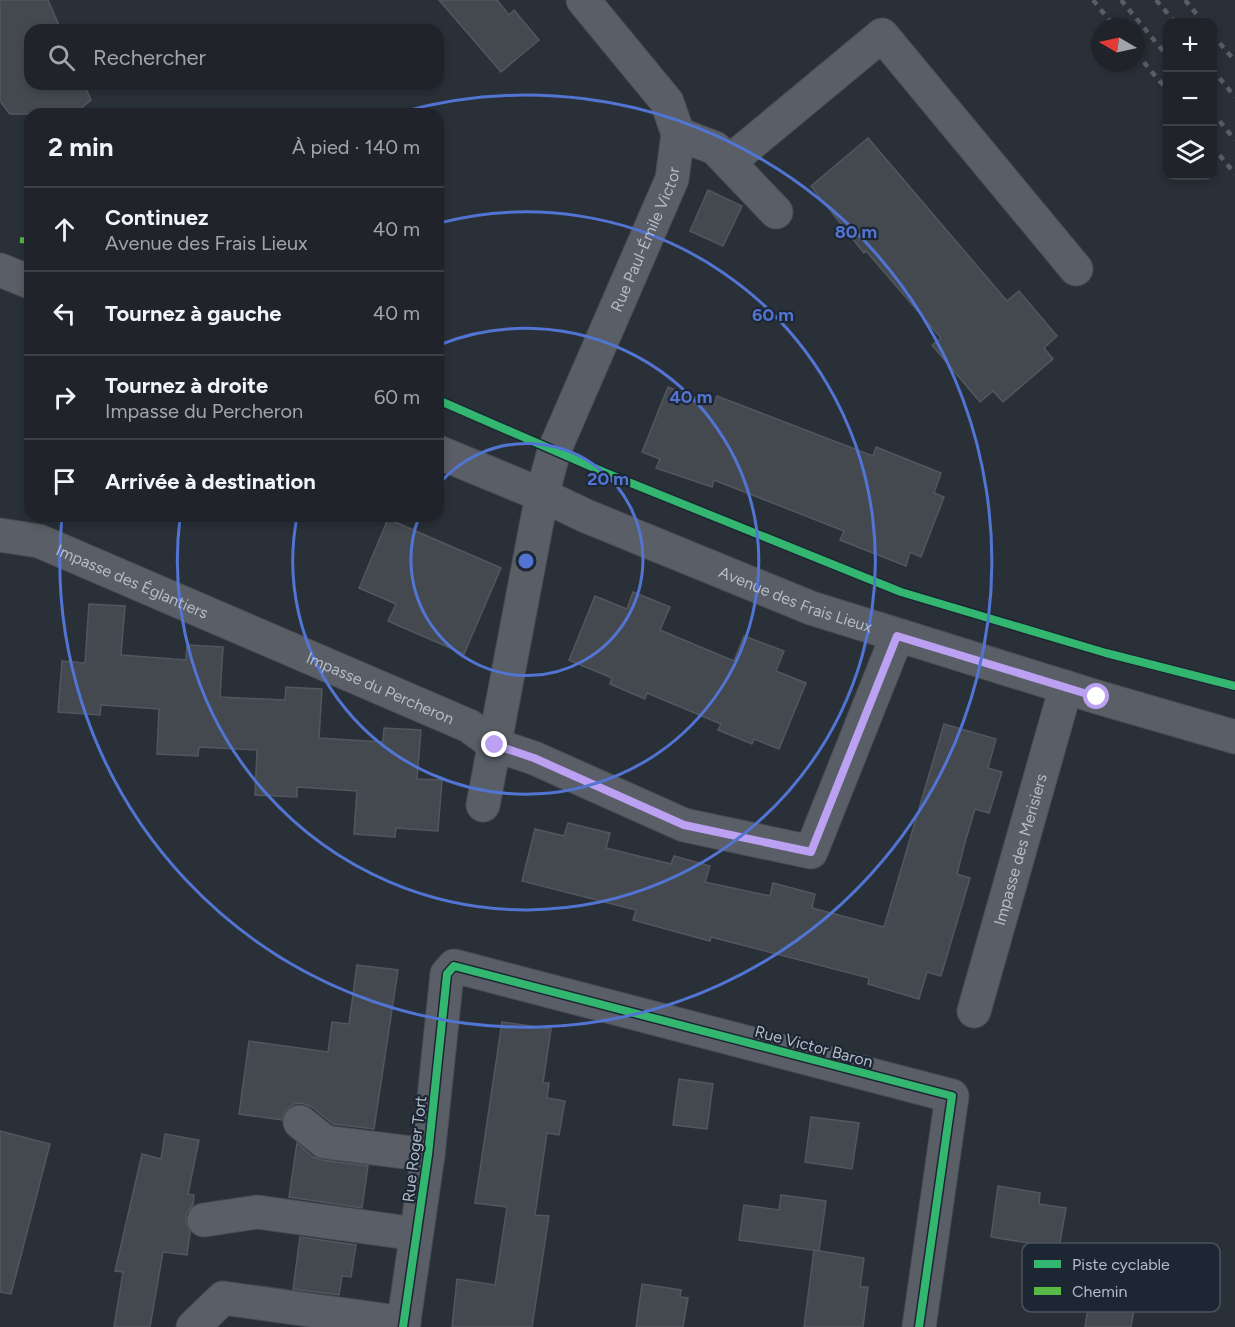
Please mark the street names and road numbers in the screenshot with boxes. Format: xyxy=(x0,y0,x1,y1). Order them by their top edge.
street label: Rue Paul-Émile Victor xyxy=(607,165,684,314)
street label: Impasse des Églantiers xyxy=(53,541,211,623)
street label: Avenue des Frais Lieux xyxy=(716,562,875,637)
street label: Impasse du Percheron xyxy=(303,648,457,728)
street label: Impasse des Merisiers xyxy=(990,771,1051,928)
street label: Rue Victor Baron xyxy=(753,1022,875,1071)
street label: Rue Roger Tort xyxy=(399,1095,430,1203)

